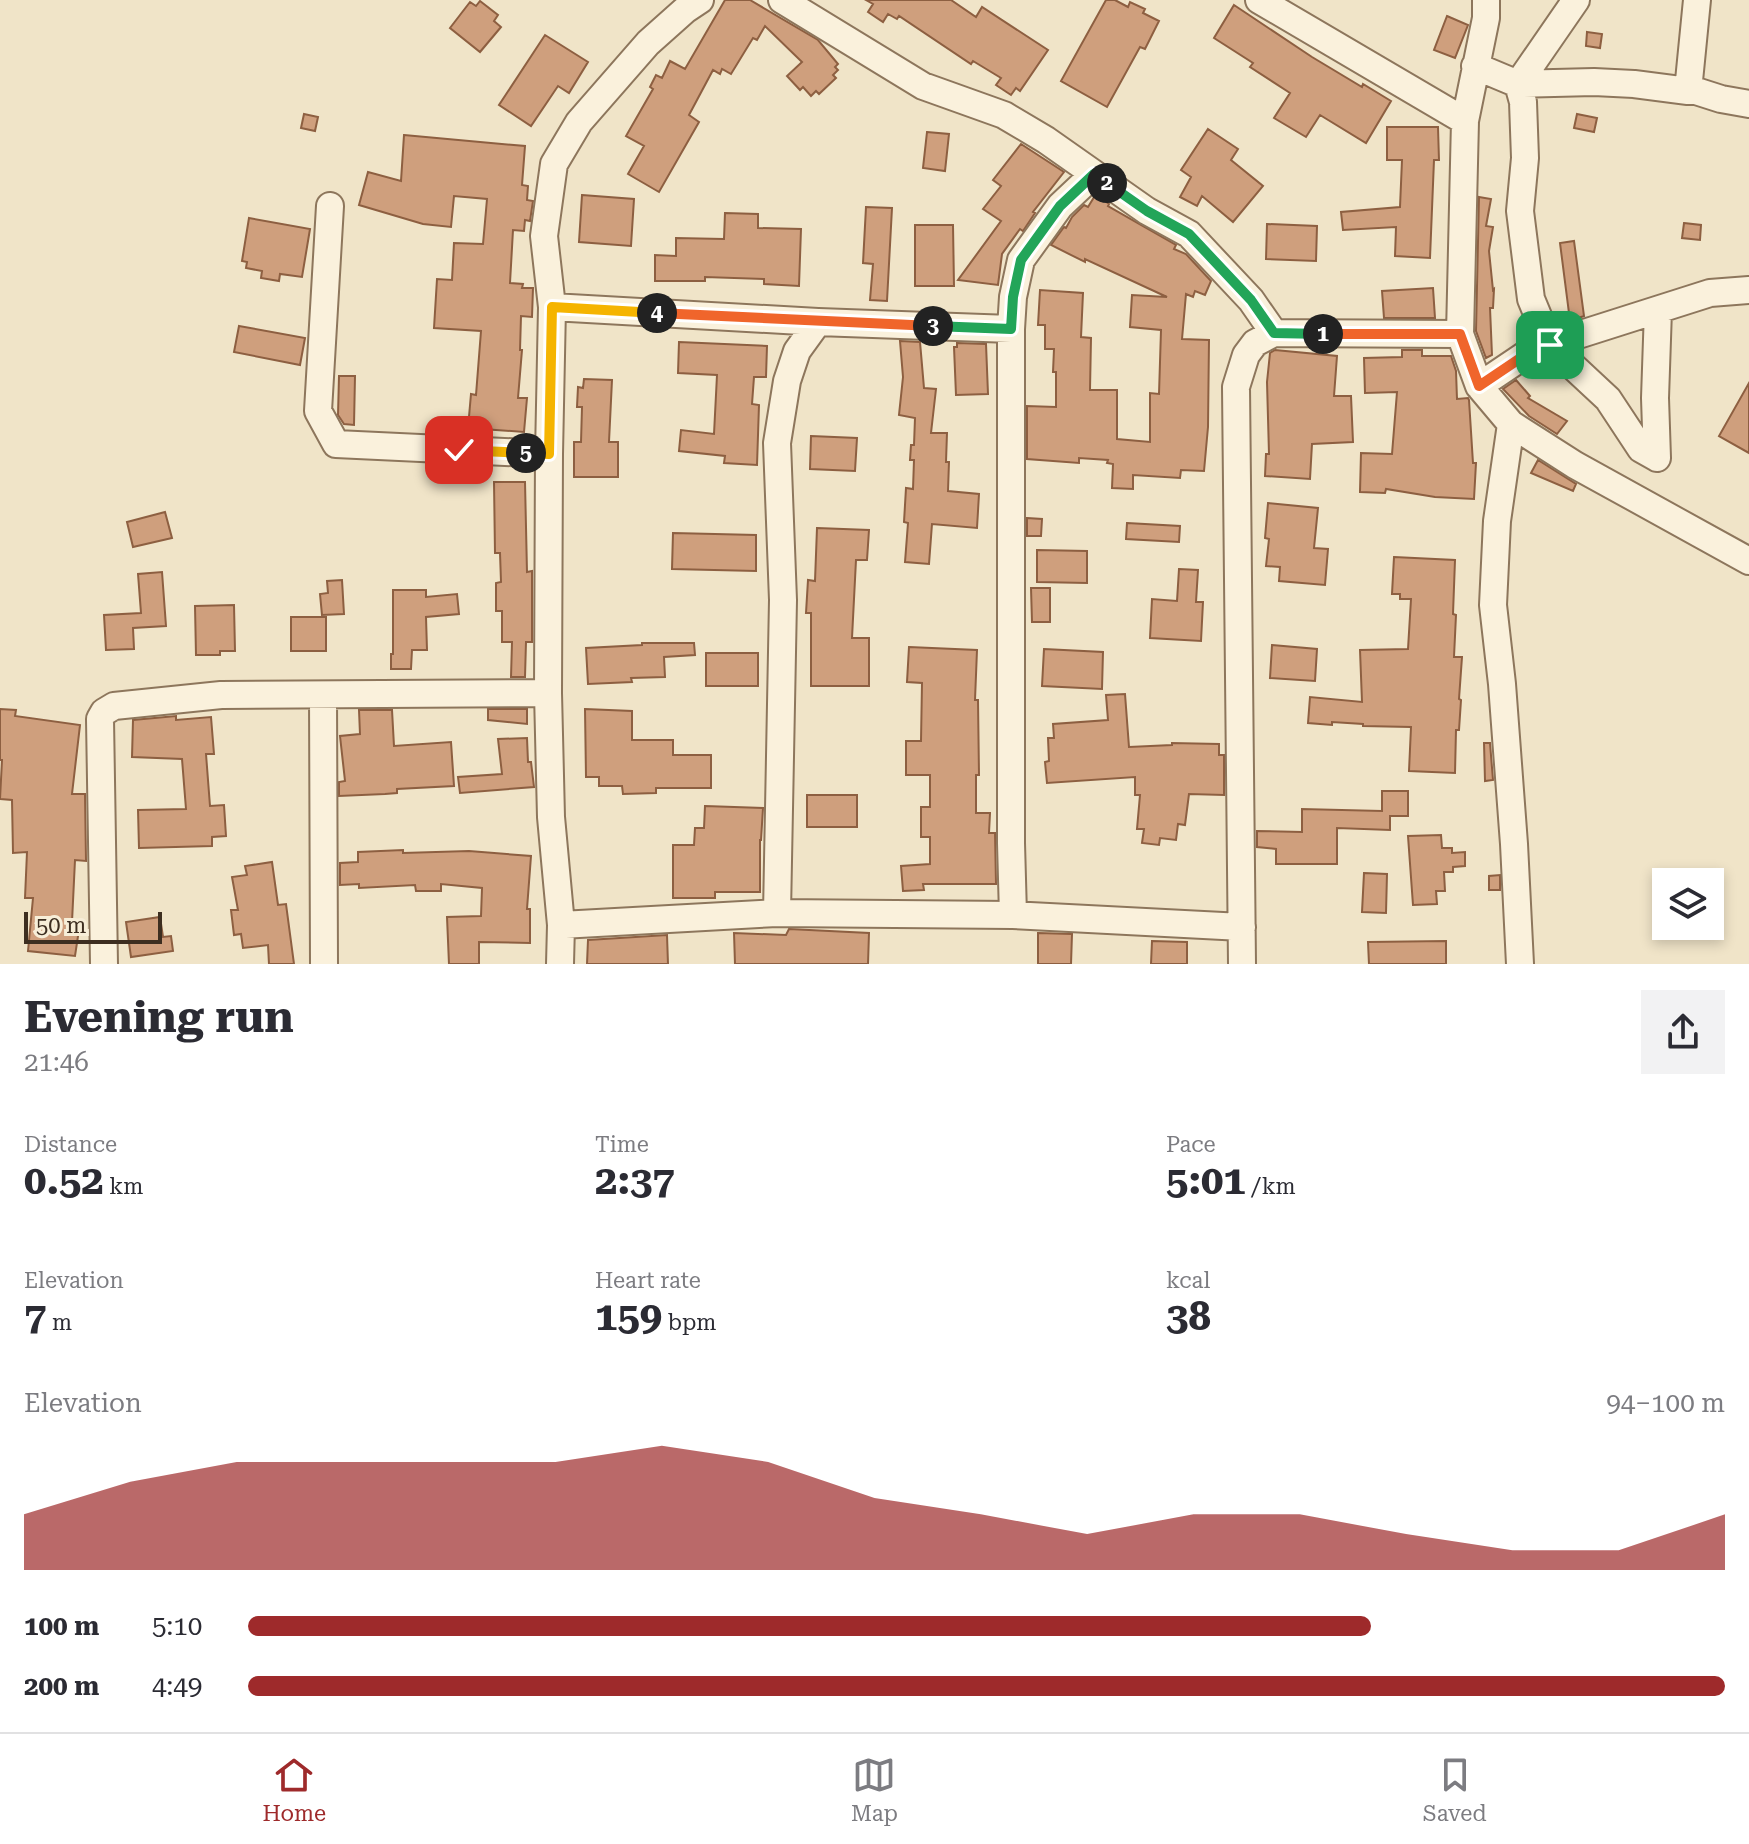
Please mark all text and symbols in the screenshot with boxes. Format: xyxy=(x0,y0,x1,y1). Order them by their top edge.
pin: 2 xyxy=(1087,163,1127,203)
text: 2 xyxy=(1101,170,1113,195)
pin: 4 xyxy=(637,293,677,333)
text: 4 xyxy=(651,300,663,325)
pin: 3 xyxy=(913,306,953,346)
pin xyxy=(1516,311,1584,379)
text: 3 xyxy=(927,313,939,338)
pin: 1 xyxy=(1303,314,1343,354)
text: 1 xyxy=(1317,321,1329,346)
icon: arrive xyxy=(1528,323,1572,367)
pin xyxy=(425,416,493,484)
icon: check xyxy=(437,428,481,472)
pin: 5 xyxy=(506,433,546,473)
text: 5 xyxy=(520,440,532,465)
map controls xyxy=(1652,868,1724,940)
button: layers xyxy=(1652,868,1724,940)
scale bar xyxy=(24,908,162,944)
text: 50 m xyxy=(36,913,86,938)
button: share xyxy=(1641,990,1725,1074)
text: Evening run xyxy=(24,991,294,1043)
text: 21:46 xyxy=(24,1047,89,1077)
text: Distance xyxy=(24,1132,117,1157)
text: Time xyxy=(595,1132,649,1157)
text: Pace xyxy=(1166,1132,1216,1157)
text: 0.52 xyxy=(24,1157,104,1204)
text: 2:37 xyxy=(595,1157,675,1204)
text: 5:01 xyxy=(1166,1157,1246,1204)
text: km xyxy=(104,1174,143,1199)
text: /km xyxy=(1246,1174,1296,1199)
text: Elevation xyxy=(24,1268,124,1293)
text: Heart rate xyxy=(595,1268,701,1293)
text: kcal xyxy=(1166,1268,1210,1293)
text: 7 xyxy=(24,1293,46,1340)
text: 159 xyxy=(595,1293,662,1340)
text: 38 xyxy=(1166,1293,1211,1340)
text: m xyxy=(46,1310,72,1335)
text: bpm xyxy=(662,1310,716,1335)
text: Elevation xyxy=(24,1388,142,1418)
text: 94–100 m xyxy=(1606,1388,1725,1418)
text: 100 m xyxy=(24,1611,99,1641)
text: 5:10 xyxy=(152,1611,202,1641)
text: 200 m xyxy=(24,1671,99,1701)
text: 4:49 xyxy=(152,1671,202,1701)
tab: Home xyxy=(262,1753,326,1826)
tab: Map xyxy=(851,1753,898,1826)
tab: Saved xyxy=(1423,1753,1487,1826)

